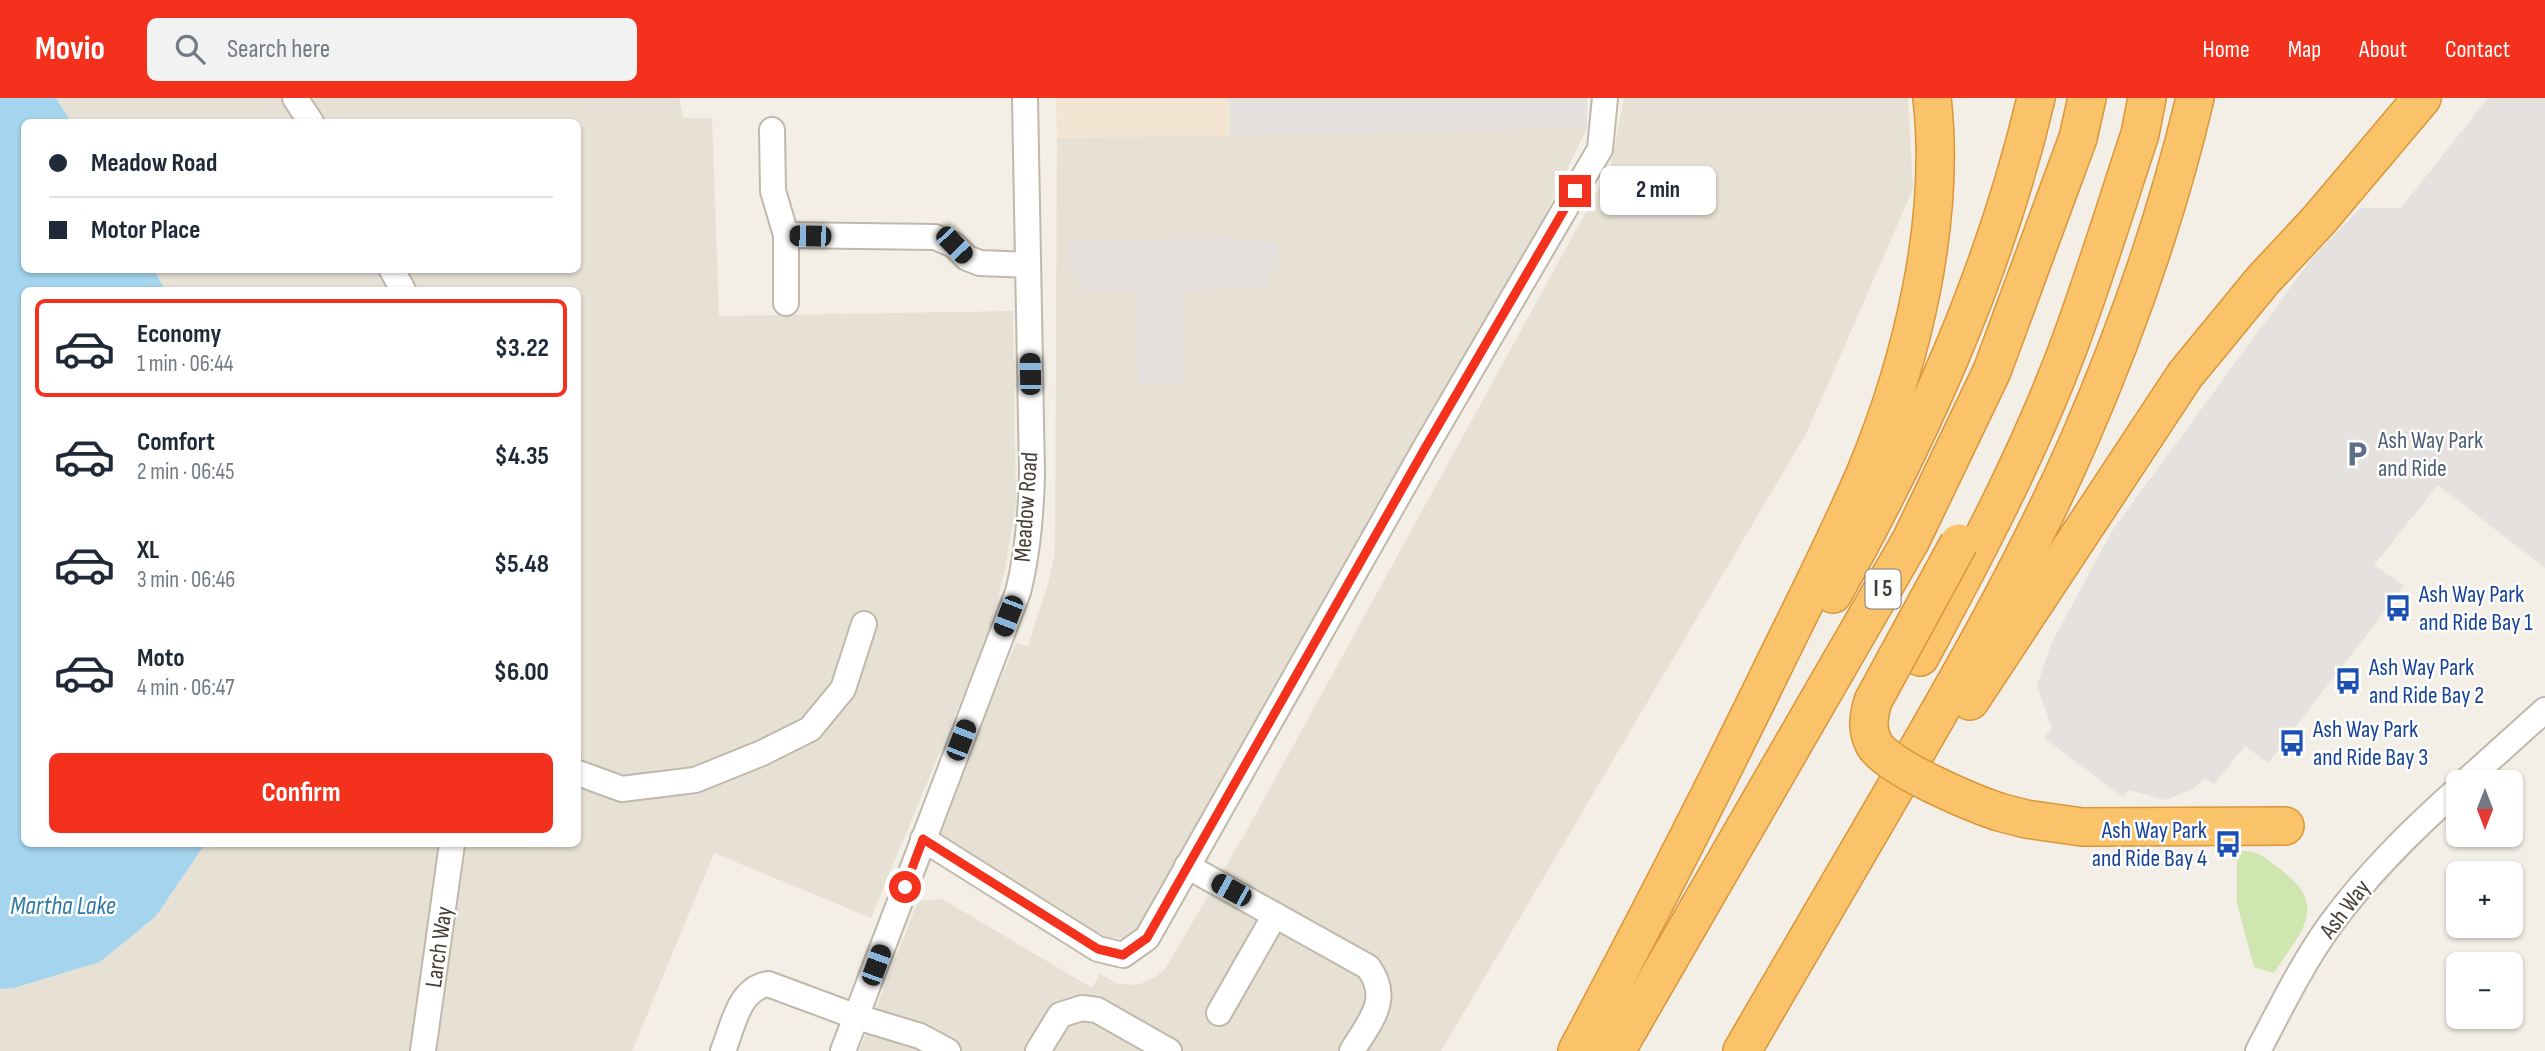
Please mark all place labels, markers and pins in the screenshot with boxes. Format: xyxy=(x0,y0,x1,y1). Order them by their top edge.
place label: Ash Way Park and Ride xyxy=(2377,426,2483,483)
parking icon: Ash Way Park and Ride xyxy=(2342,439,2372,469)
place label: Ash Way Park and Ride Bay 1 xyxy=(2418,580,2533,637)
bus stop icon: Ash Way Park and Ride Bay 1 xyxy=(2383,593,2413,623)
place label: Ash Way Park and Ride Bay 2 xyxy=(2368,653,2484,710)
bus stop icon: Ash Way Park and Ride Bay 2 xyxy=(2333,666,2363,696)
place label: Ash Way Park and Ride Bay 3 xyxy=(2312,715,2428,772)
bus stop icon: Ash Way Park and Ride Bay 3 xyxy=(2277,728,2307,758)
place label: Ash Way Park and Ride Bay 4 xyxy=(2092,816,2207,873)
bus stop icon: Ash Way Park and Ride Bay 4 xyxy=(2213,829,2243,859)

